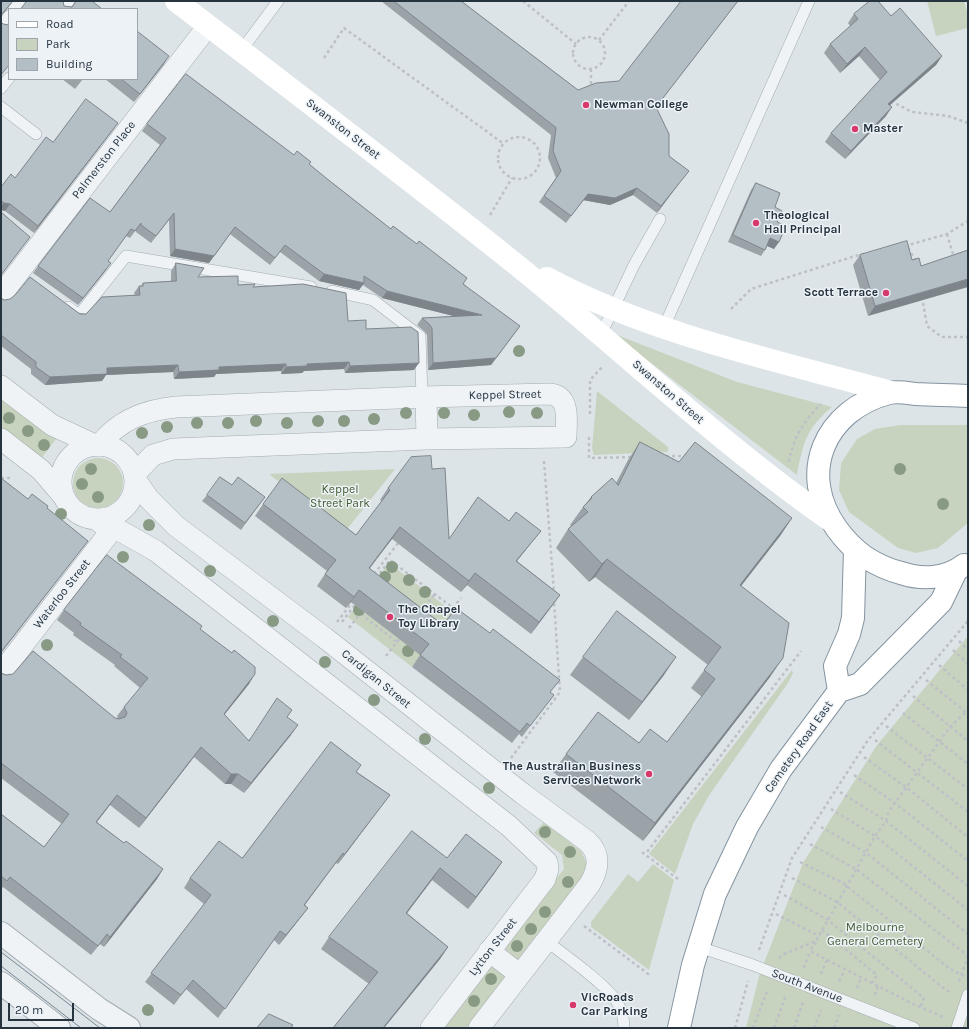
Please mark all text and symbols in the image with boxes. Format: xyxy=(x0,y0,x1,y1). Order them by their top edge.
legend xyxy=(8,8,138,80)
text: Road xyxy=(46,17,74,31)
text: Park xyxy=(46,37,70,51)
text: Building xyxy=(46,57,92,71)
street label: Swanston Street xyxy=(303,96,383,162)
place label: Newman College xyxy=(594,98,688,112)
marker: Newman College xyxy=(581,100,591,110)
street label: Palmerston Place xyxy=(69,118,139,202)
place label: Master xyxy=(863,122,903,136)
marker: Master xyxy=(850,124,860,134)
place label: Theological Hall Principal xyxy=(764,209,841,237)
marker: Theological Hall Principal xyxy=(751,218,761,228)
place label: Scott Terrace xyxy=(804,286,878,300)
marker: Scott Terrace xyxy=(881,288,891,298)
street label: Swanston Street xyxy=(629,357,707,427)
street label: Keppel Street xyxy=(468,387,542,403)
park label: Keppel Street Park xyxy=(310,483,370,511)
street label: Waterloo Street xyxy=(30,556,94,632)
place label: The Chapel Toy Library xyxy=(398,603,461,631)
marker: The Chapel Toy Library xyxy=(385,612,395,622)
street label: Cardigan Street xyxy=(338,647,414,711)
street label: Cemetery Road East xyxy=(762,698,836,796)
place label: The Australian Business Services Network xyxy=(503,760,641,788)
marker: The Australian Business Services Network xyxy=(644,769,654,779)
street label: Lytton Street xyxy=(466,915,520,979)
park label: Melbourne General Cemetery xyxy=(827,921,923,949)
street label: South Avenue xyxy=(769,966,845,1006)
place label: VicRoads Car Parking xyxy=(581,991,648,1019)
scale bar xyxy=(10,995,76,1021)
marker: VicRoads Car Parking xyxy=(568,1000,578,1010)
text: 20 m xyxy=(15,1003,43,1017)

